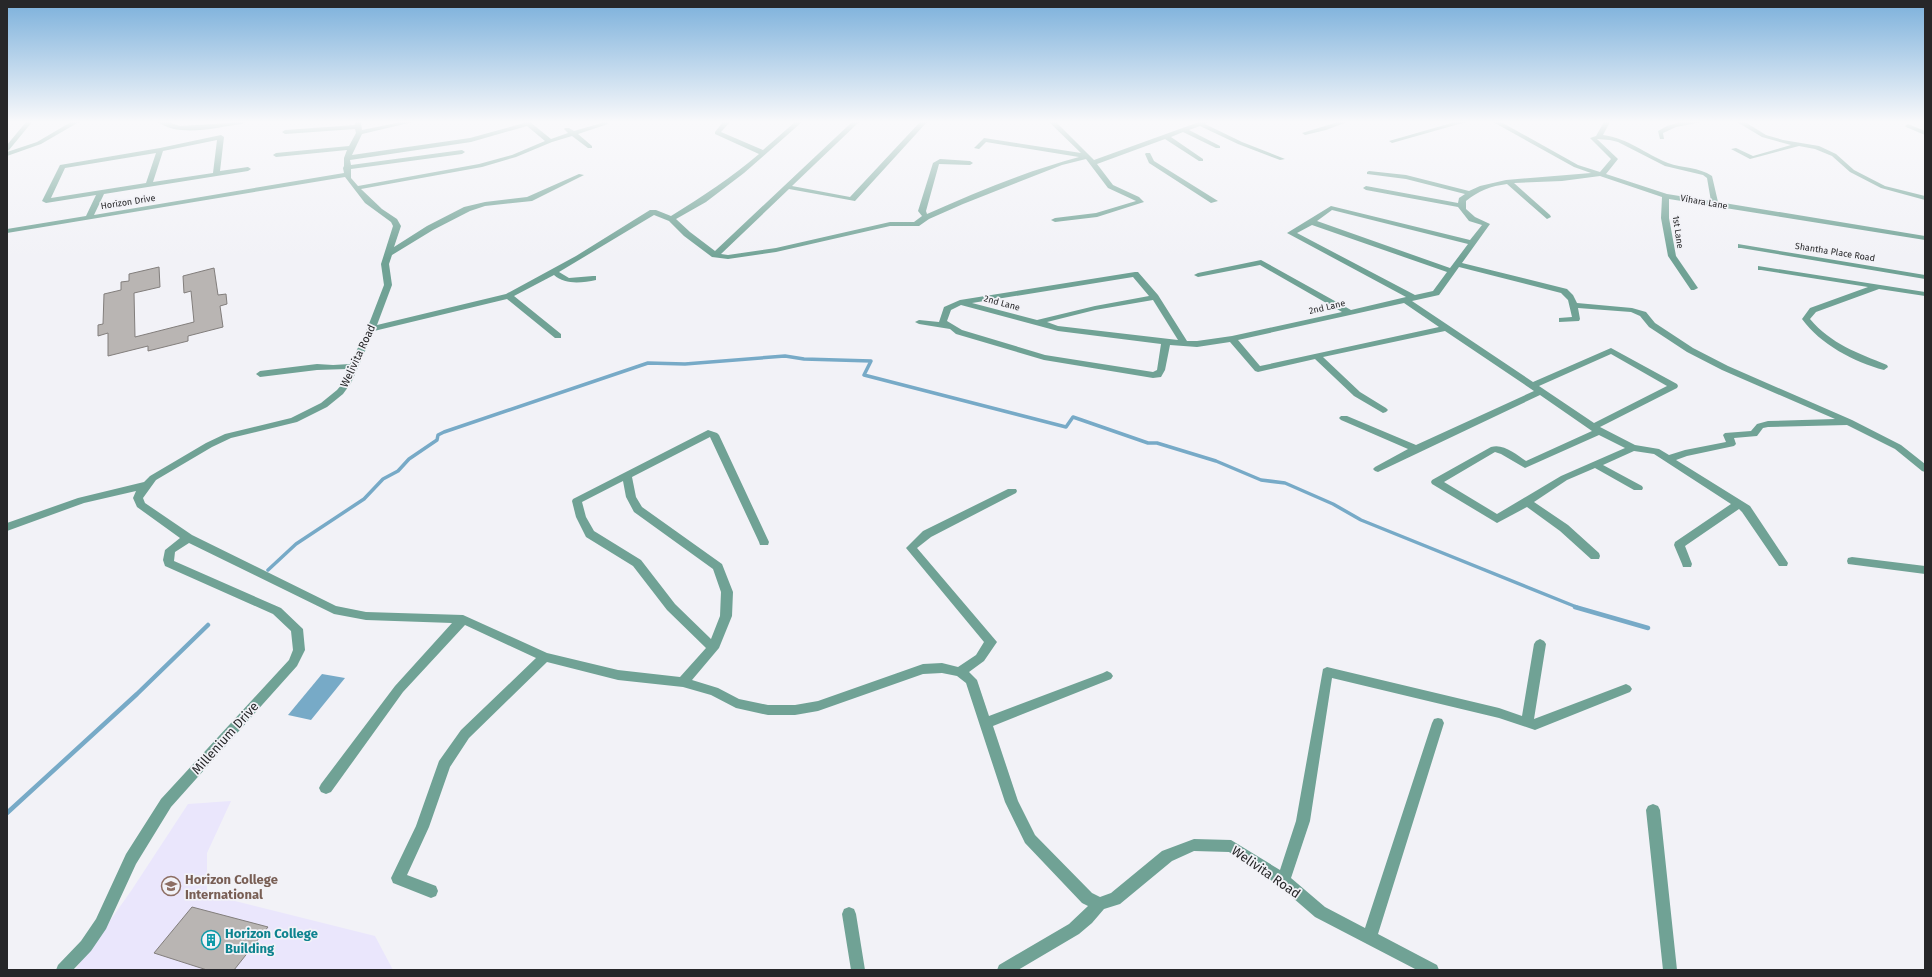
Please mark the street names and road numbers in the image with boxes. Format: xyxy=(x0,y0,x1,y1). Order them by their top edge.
street label: Horizon Drive xyxy=(100,193,156,211)
street label: Vihara Lane xyxy=(1680,193,1728,211)
street label: 1st Lane xyxy=(1671,215,1685,249)
street label: Shantha Place Road xyxy=(1794,241,1876,263)
street label: 2nd Lane xyxy=(983,293,1021,313)
street label: 2nd Lane xyxy=(1308,298,1346,316)
street label: Welivita Road xyxy=(338,322,378,390)
street label: Millenium Drive xyxy=(189,699,261,777)
street label: Welivita Road xyxy=(1229,843,1303,901)

